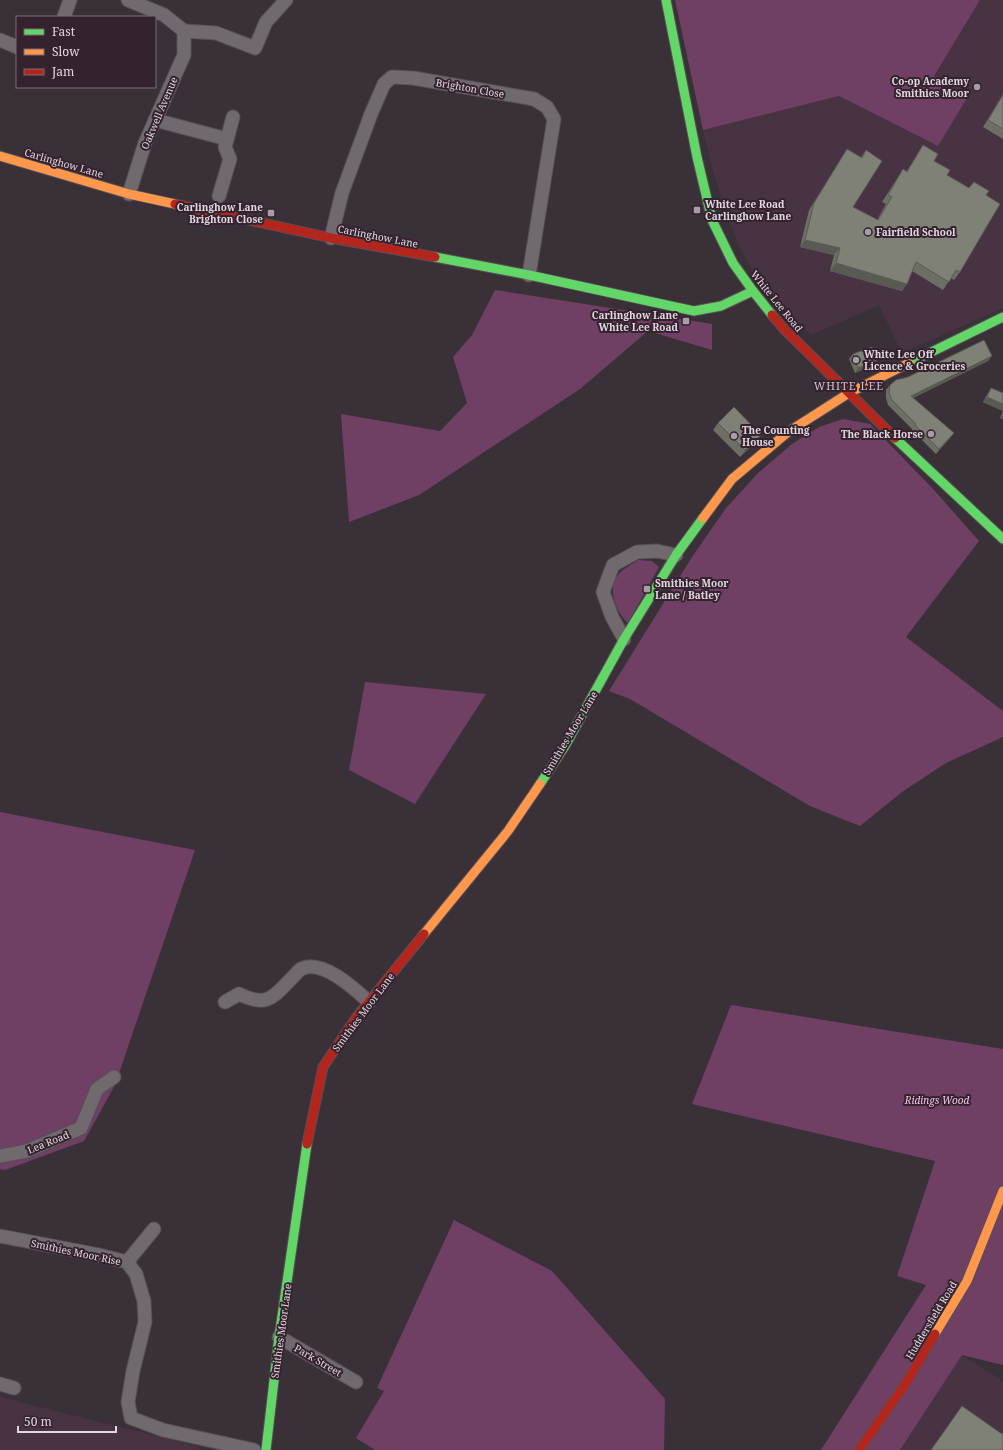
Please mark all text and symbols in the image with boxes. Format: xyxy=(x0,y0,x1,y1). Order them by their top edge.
legend xyxy=(16,16,156,88)
text: Fast xyxy=(52,23,75,40)
text: Slow xyxy=(52,43,80,60)
text: Jam xyxy=(51,63,74,80)
place label: Co-op Academy Smithies Moor xyxy=(892,74,970,100)
street label: Oakwell Avenue xyxy=(137,75,181,151)
street label: Brighton Close xyxy=(435,75,505,101)
marker: Co-op Academy Smithies Moor xyxy=(972,82,982,92)
street label: Carlinghow Lane xyxy=(23,145,105,181)
place label: White Lee Road Carlinghow Lane xyxy=(705,197,791,223)
place label: Carlinghow Lane Brighton Close xyxy=(177,200,263,226)
marker: White Lee Road Carlinghow Lane xyxy=(692,205,702,215)
marker: Carlinghow Lane Brighton Close xyxy=(266,208,276,218)
street label: Carlinghow Lane xyxy=(337,221,419,251)
place label: Fairfield School xyxy=(876,225,956,239)
marker: Fairfield School xyxy=(863,227,873,237)
street label: White Lee Road xyxy=(748,267,806,335)
place label: Carlinghow Lane White Lee Road xyxy=(592,308,679,334)
marker: Carlinghow Lane White Lee Road xyxy=(681,316,691,326)
place label: White Lee Off Licence & Groceries xyxy=(864,347,965,373)
marker: White Lee Off Licence & Groceries xyxy=(851,355,861,365)
district label: WHITE LEE xyxy=(814,378,884,393)
place label: The Counting House xyxy=(742,423,810,449)
place label: The Black Horse xyxy=(841,427,923,441)
marker: The Black Horse xyxy=(926,429,936,439)
marker: The Counting House xyxy=(729,431,739,441)
place label: Smithies Moor Lane / Batley xyxy=(655,576,729,602)
marker: Smithies Moor Lane / Batley xyxy=(642,584,652,594)
street label: Smithies Moor Lane xyxy=(539,688,601,778)
street label: Smithies Moor Lane xyxy=(329,970,397,1054)
park label: Ridings Wood xyxy=(904,1093,969,1107)
street label: Lea Road xyxy=(25,1127,71,1157)
street label: Smithies Moor Rise xyxy=(30,1236,122,1268)
street label: Huddersfield Road xyxy=(902,1278,960,1362)
street label: Smithies Moor Lane xyxy=(267,1283,295,1379)
street label: Park Street xyxy=(292,1341,345,1379)
scale bar xyxy=(18,1408,116,1434)
text: 50 m xyxy=(24,1413,52,1430)

